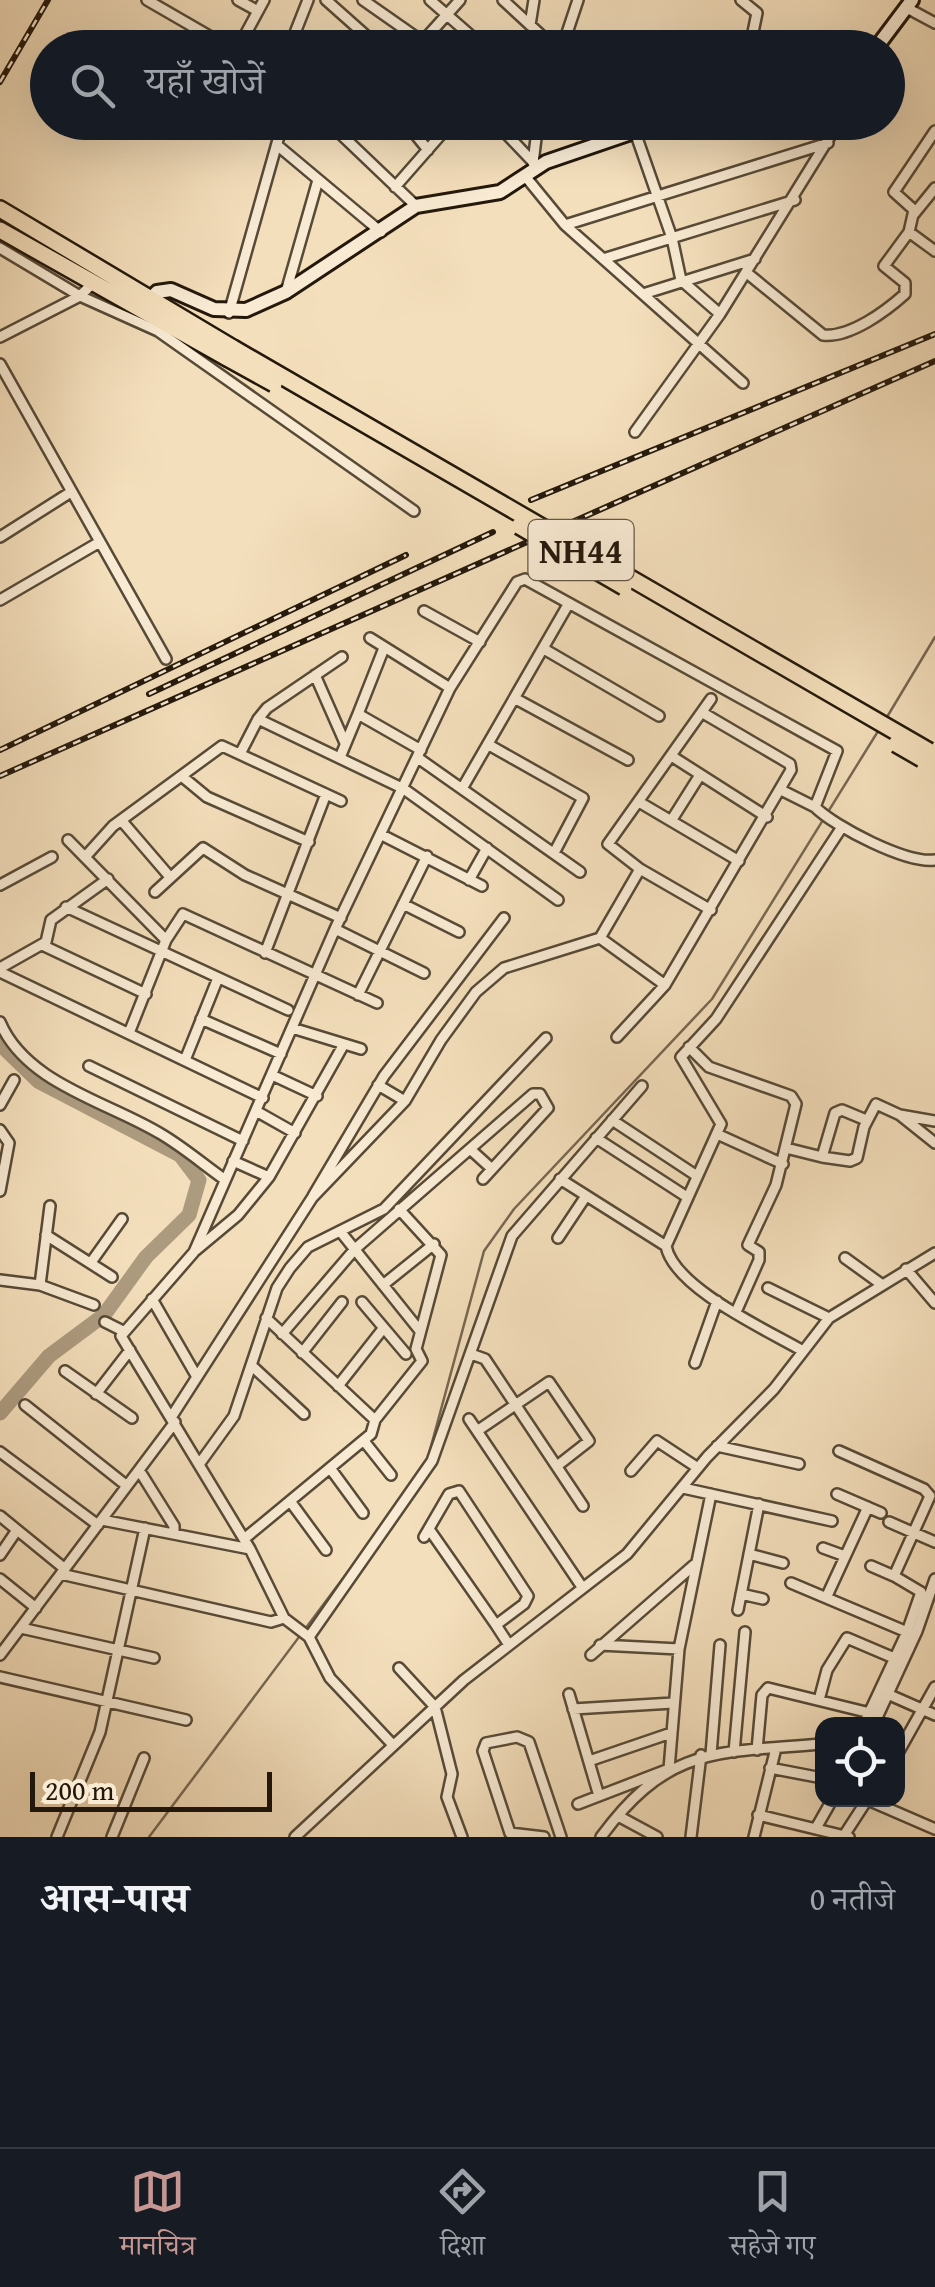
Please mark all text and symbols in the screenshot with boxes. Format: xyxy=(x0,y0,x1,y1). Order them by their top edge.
search box xyxy=(30,30,905,140)
text: यहाँ खोजें xyxy=(145,52,265,108)
icon: search xyxy=(65,58,120,113)
road number: NH44 xyxy=(528,520,634,580)
map controls xyxy=(815,1717,905,1807)
button: locate xyxy=(815,1717,905,1807)
scale bar xyxy=(30,1767,272,1812)
text: 200 m xyxy=(45,1769,114,1810)
text: आस-पास xyxy=(40,1866,189,1927)
text: 0 नतीजे xyxy=(810,1875,895,1922)
tab: मानचित्र xyxy=(120,2164,196,2273)
tab: दिशा xyxy=(435,2164,490,2273)
tab: सहेजे गए xyxy=(729,2164,815,2273)

